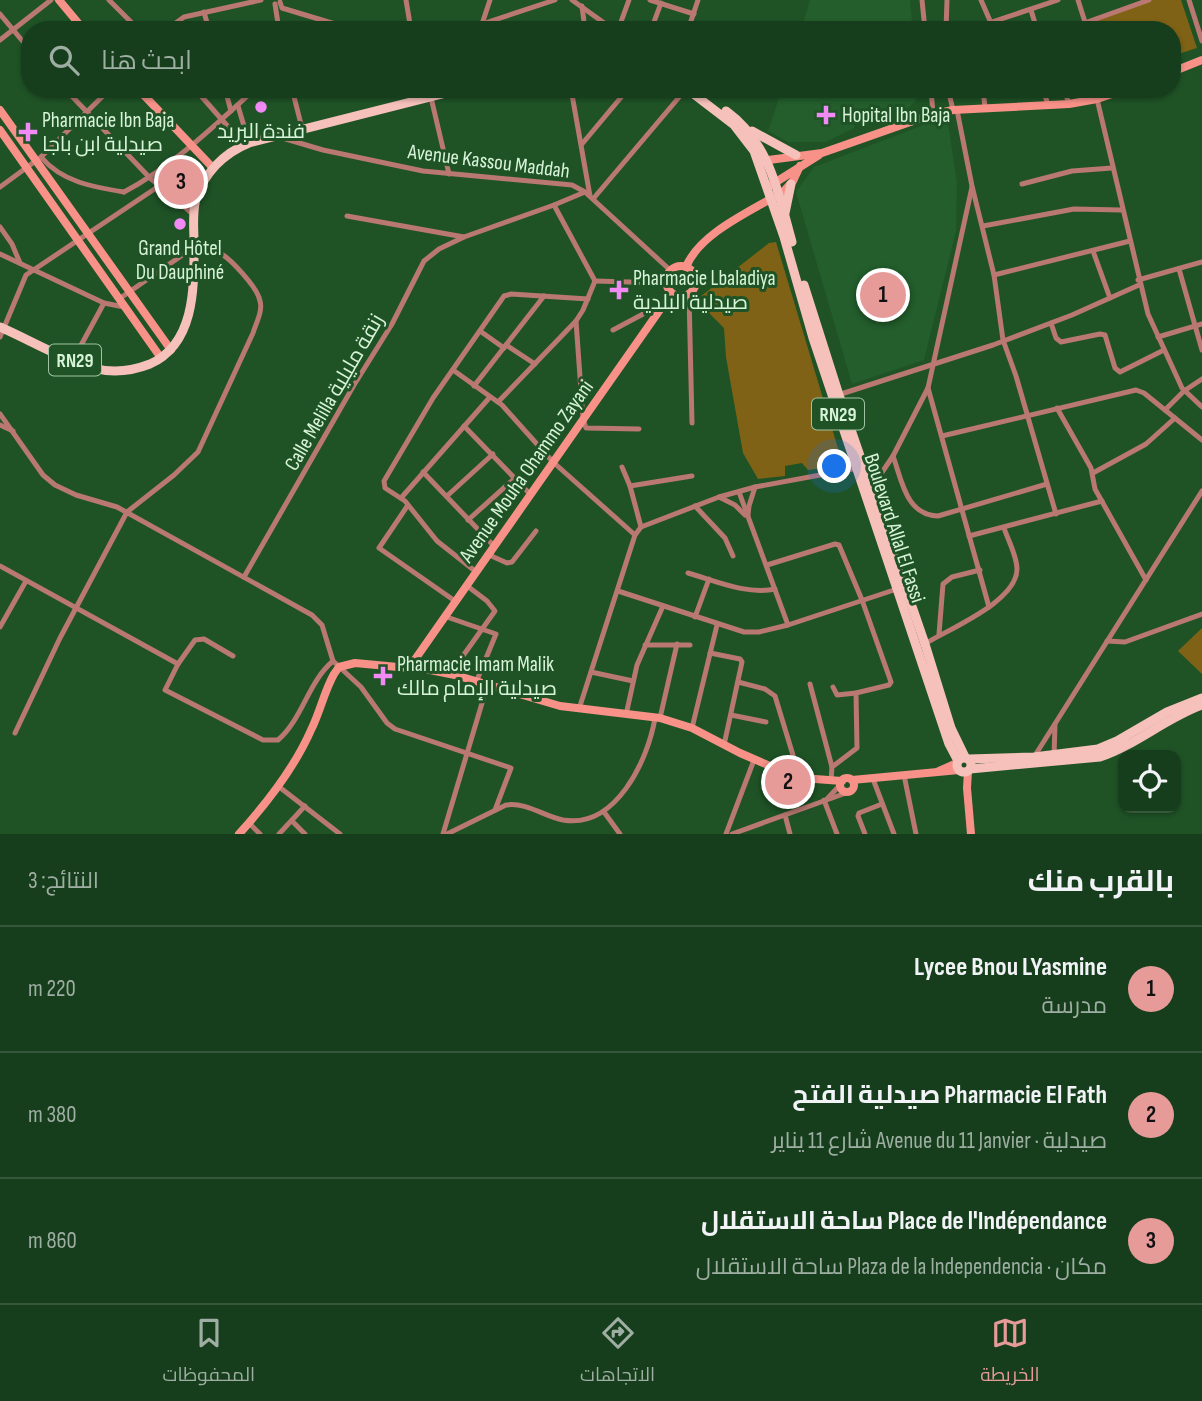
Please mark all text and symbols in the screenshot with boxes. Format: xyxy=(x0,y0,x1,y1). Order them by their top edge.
search box xyxy=(21,21,1181,98)
icon: search xyxy=(45,41,83,79)
text: ابحث هنا xyxy=(101,46,192,77)
marker: فندة البريد xyxy=(253,99,269,115)
place label: Hopital Ibn Baja xyxy=(842,103,950,128)
marker: Hopital Ibn Baja xyxy=(816,105,836,125)
place label: Pharmacie Ibn Baja صيدلية ابن باجا xyxy=(42,108,174,157)
place label: فندة البريد xyxy=(217,119,305,144)
marker: Pharmacie Ibn Baja صيدلية ابن باجا xyxy=(20,124,36,140)
street label: Avenue Kassou Maddah xyxy=(406,139,571,184)
pin: 3 xyxy=(158,156,204,208)
marker: Grand Hôtel Du Dauphiné xyxy=(172,216,188,232)
place label: Grand Hôtel Du Dauphiné xyxy=(136,236,224,285)
place label: Pharmacie Lbaladiya صيدلية البلدية xyxy=(633,266,776,315)
pin: 1 xyxy=(860,269,906,321)
marker: Pharmacie Lbaladiya صيدلية البلدية xyxy=(611,282,627,298)
street label: Calle Melilla زنقة مليلية xyxy=(279,309,389,475)
road number: RN29 xyxy=(49,344,101,376)
street label: Avenue Mouha Ohammo Zayani xyxy=(453,375,599,568)
road number: RN29 xyxy=(812,398,864,430)
your location xyxy=(817,449,851,483)
street label: Boulevard Allal El Fassi xyxy=(859,450,930,606)
place label: Pharmacie Imam Malik صيدلية الإمام مالك xyxy=(397,652,557,702)
marker: Pharmacie Imam Malik صيدلية الإمام مالك xyxy=(375,668,391,684)
map controls xyxy=(1118,750,1181,813)
button: locate xyxy=(1118,750,1181,813)
pin: 2 xyxy=(765,756,811,808)
text: بالقرب منك xyxy=(1028,864,1174,900)
text: النتائج: 3 xyxy=(28,867,99,895)
text: Lycee Bnou LYasmine xyxy=(914,952,1107,983)
text: 220 m xyxy=(28,975,76,1003)
text: 1 xyxy=(1146,975,1156,1003)
text: مدرسة xyxy=(1042,992,1107,1020)
text: Pharmacie El Fath صيدلية الفتح xyxy=(792,1080,1107,1111)
text: 380 m xyxy=(28,1101,76,1129)
text: 2 xyxy=(1146,1101,1156,1129)
text: صيدلية · Avenue du 11 Janvier شارع 11 يناير xyxy=(772,1127,1107,1155)
text: Place de l'Indépendance ساحة الاستقلال xyxy=(701,1206,1107,1237)
text: 860 m xyxy=(28,1227,77,1255)
text: 3 xyxy=(1146,1227,1156,1255)
text: مكان · Plaza de la Independencia ساحة الاستقلال xyxy=(696,1253,1107,1281)
tab: المحفوظات xyxy=(163,1314,255,1392)
tab: الاتجاهات xyxy=(580,1314,655,1392)
tab: الخريطة xyxy=(980,1314,1040,1392)

